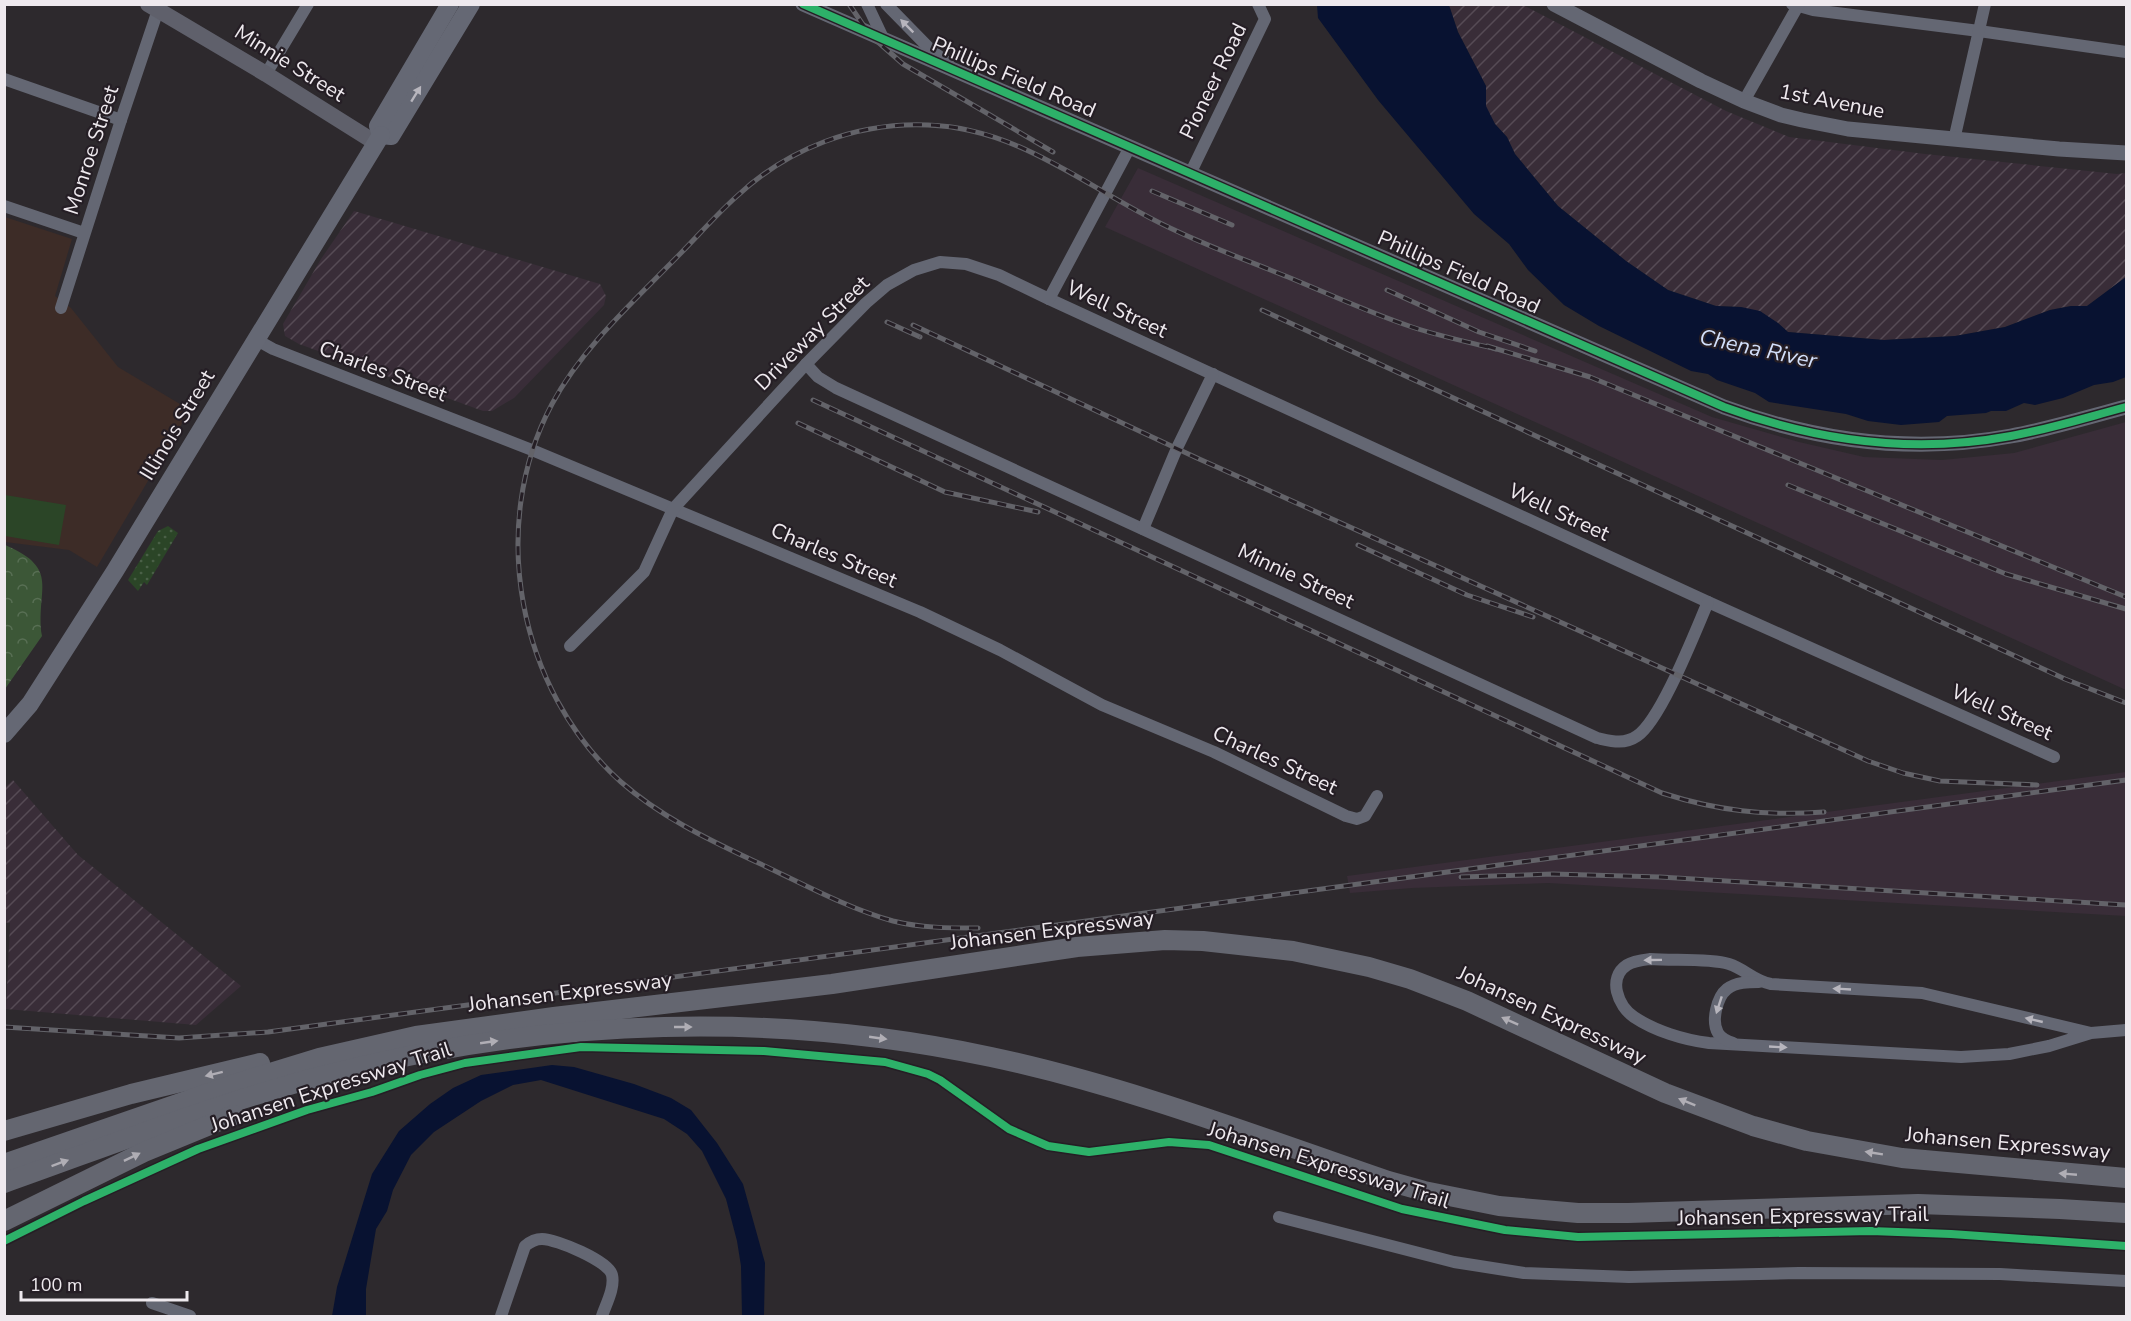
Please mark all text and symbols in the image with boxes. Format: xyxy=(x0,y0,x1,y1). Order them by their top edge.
street label: Minnie Street xyxy=(229,18,351,108)
street label: Pioneer Road xyxy=(1173,18,1253,144)
one-way arrow xyxy=(900,19,914,33)
street label: Phillips Field Road xyxy=(928,30,1100,124)
street label: 1st Avenue xyxy=(1777,77,1887,125)
street label: Monroe Street xyxy=(57,81,125,218)
one-way arrow xyxy=(411,86,422,102)
street label: Phillips Field Road xyxy=(1373,224,1545,320)
street label: Driveway Street xyxy=(748,269,876,397)
street label: Well Street xyxy=(1062,273,1173,345)
water label: Chena River xyxy=(1696,322,1821,376)
street label: Charles Street xyxy=(315,334,452,408)
street label: Illinois Street xyxy=(133,364,221,485)
street label: Well Street xyxy=(1504,476,1615,548)
street label: Charles Street xyxy=(766,516,902,594)
street label: Minnie Street xyxy=(1233,537,1359,615)
street label: Well Street xyxy=(1947,677,2058,747)
street label: Charles Street xyxy=(1208,719,1343,801)
street label: Johansen Expressway xyxy=(947,904,1156,957)
one-way arrow xyxy=(1643,955,1662,965)
street label: Johansen Expressway xyxy=(1452,958,1651,1071)
street label: Johansen Expressway xyxy=(465,966,674,1019)
one-way arrow xyxy=(1832,984,1851,993)
one-way arrow xyxy=(1714,996,1723,1014)
one-way arrow xyxy=(2024,1014,2043,1024)
one-way arrow xyxy=(1501,1016,1518,1025)
one-way arrow xyxy=(674,1022,693,1032)
one-way arrow xyxy=(868,1034,887,1043)
street label: Johansen Expressway Trail xyxy=(206,1035,456,1139)
one-way arrow xyxy=(479,1037,498,1046)
one-way arrow xyxy=(1768,1042,1787,1051)
one-way arrow xyxy=(205,1070,224,1080)
one-way arrow xyxy=(1677,1097,1695,1107)
street label: Johansen Expressway Trail xyxy=(1204,1115,1454,1215)
street label: Johansen Expressway xyxy=(1903,1120,2112,1166)
one-way arrow xyxy=(1865,1149,1884,1158)
one-way arrow xyxy=(124,1153,141,1162)
one-way arrow xyxy=(51,1158,69,1168)
one-way arrow xyxy=(2059,1169,2078,1178)
street label: Johansen Expressway Trail xyxy=(1676,1200,1930,1232)
scale bar xyxy=(21,1264,188,1302)
text: 100 m xyxy=(30,1273,82,1297)

